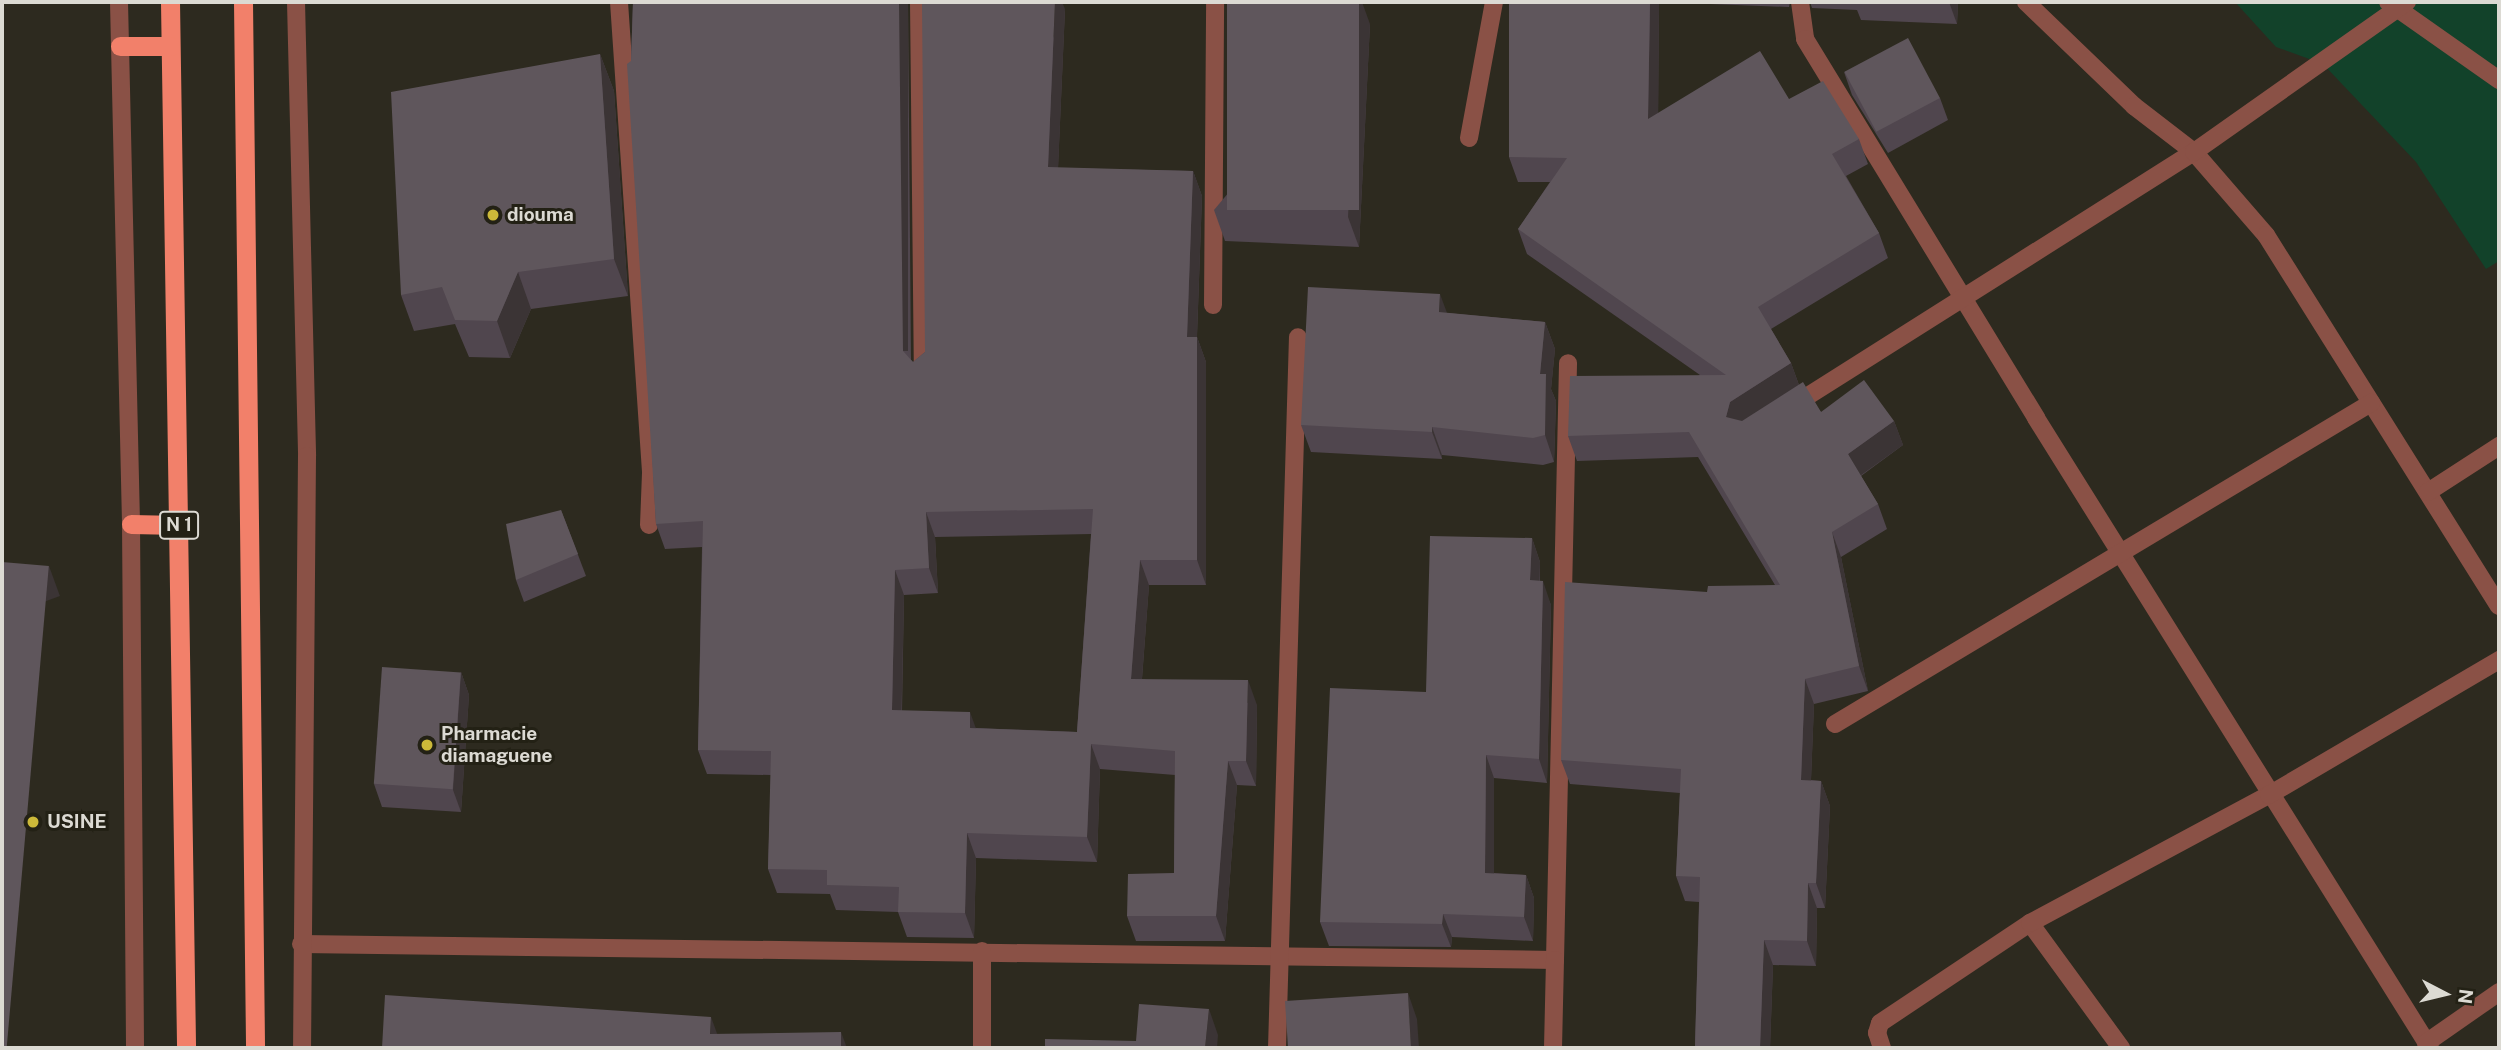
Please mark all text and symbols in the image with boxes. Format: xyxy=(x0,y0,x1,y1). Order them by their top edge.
place label: diouma xyxy=(507,204,574,226)
marker: diouma xyxy=(485,207,501,223)
road number: N 1 xyxy=(158,510,200,540)
place label: Pharmacie diamaguene xyxy=(441,723,552,767)
marker: Pharmacie diamaguene xyxy=(419,737,435,753)
place label: USINE xyxy=(47,811,107,833)
marker: USINE xyxy=(25,814,41,830)
north arrow xyxy=(2410,959,2480,1029)
text: N xyxy=(2454,988,2478,1005)

